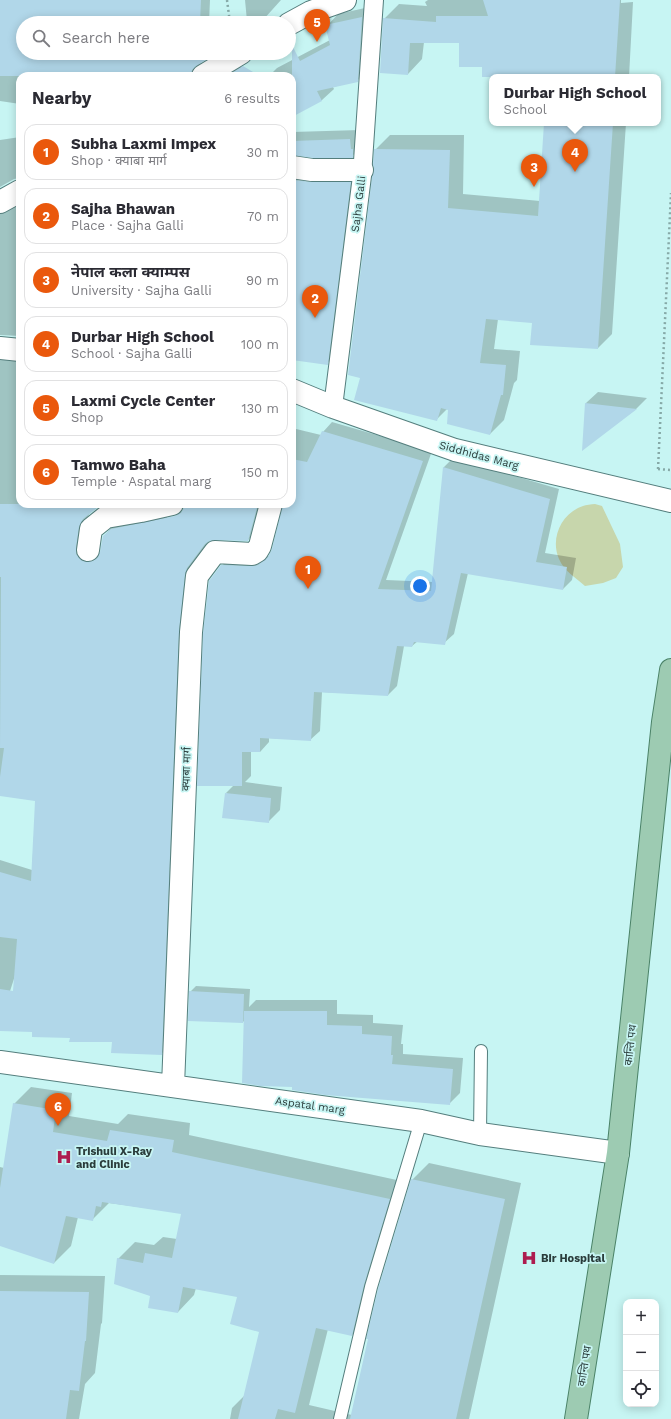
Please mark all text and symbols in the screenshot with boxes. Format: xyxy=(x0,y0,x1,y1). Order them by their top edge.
pin: 5 xyxy=(304,9,330,42)
search box xyxy=(16,16,296,60)
icon: search xyxy=(30,27,52,49)
text: Search here xyxy=(62,29,150,47)
popup xyxy=(489,74,661,126)
text: Durbar High School xyxy=(504,84,646,102)
text: Nearby xyxy=(32,88,91,108)
text: 6 results xyxy=(224,91,280,106)
text: School xyxy=(504,102,547,117)
text: Subha Laxmi Impex xyxy=(71,135,216,153)
pin: 4 xyxy=(562,139,588,172)
text: 1 xyxy=(43,145,49,160)
text: 30 m xyxy=(247,145,279,160)
text: Shop · क्याबा मार्ग xyxy=(71,153,167,168)
pin: 3 xyxy=(521,154,547,187)
street label: Sajha Galli xyxy=(349,175,368,233)
text: Sajha Bhawan xyxy=(71,200,175,218)
text: 2 xyxy=(42,209,50,224)
text: 70 m xyxy=(247,209,279,224)
text: Place · Sajha Galli xyxy=(71,218,184,233)
text: नेपाल कला क्याम्पस xyxy=(71,263,190,281)
text: 3 xyxy=(42,273,50,288)
text: 90 m xyxy=(246,273,279,288)
text: University · Sajha Galli xyxy=(71,283,212,298)
pin: 2 xyxy=(302,285,328,318)
text: Durbar High School xyxy=(71,328,214,346)
text: 4 xyxy=(42,337,50,352)
text: 100 m xyxy=(241,337,279,352)
text: School · Sajha Galli xyxy=(71,346,192,361)
text: Laxmi Cycle Center xyxy=(71,392,215,410)
text: 5 xyxy=(42,401,50,416)
text: 130 m xyxy=(241,401,279,416)
text: Shop xyxy=(71,410,103,425)
street label: Siddhidas Marg xyxy=(438,439,520,472)
text: Tamwo Baha xyxy=(71,456,166,474)
text: 6 xyxy=(42,465,50,480)
text: 150 m xyxy=(241,465,279,480)
text: Temple · Aspatal marg xyxy=(71,474,211,489)
pin: 1 xyxy=(295,556,321,589)
your location xyxy=(410,576,430,596)
street label: क्याबा मार्ग xyxy=(179,746,194,791)
street label: कान्ति पथ xyxy=(622,1023,639,1066)
pin: 6 xyxy=(45,1093,71,1126)
street label: Aspatal marg xyxy=(274,1094,346,1117)
place label: Trishuli X-Ray and Clinic xyxy=(76,1145,153,1171)
hospital icon: Trishuli X-Ray and Clinic xyxy=(55,1148,73,1166)
hospital icon: Bir Hospital xyxy=(520,1249,538,1267)
place label: Bir Hospital xyxy=(541,1252,605,1265)
map controls xyxy=(623,1299,659,1407)
button: + xyxy=(623,1299,659,1335)
button: − xyxy=(623,1335,659,1371)
street label: कान्ति पथ xyxy=(575,1344,594,1387)
button: locate xyxy=(623,1371,659,1407)

